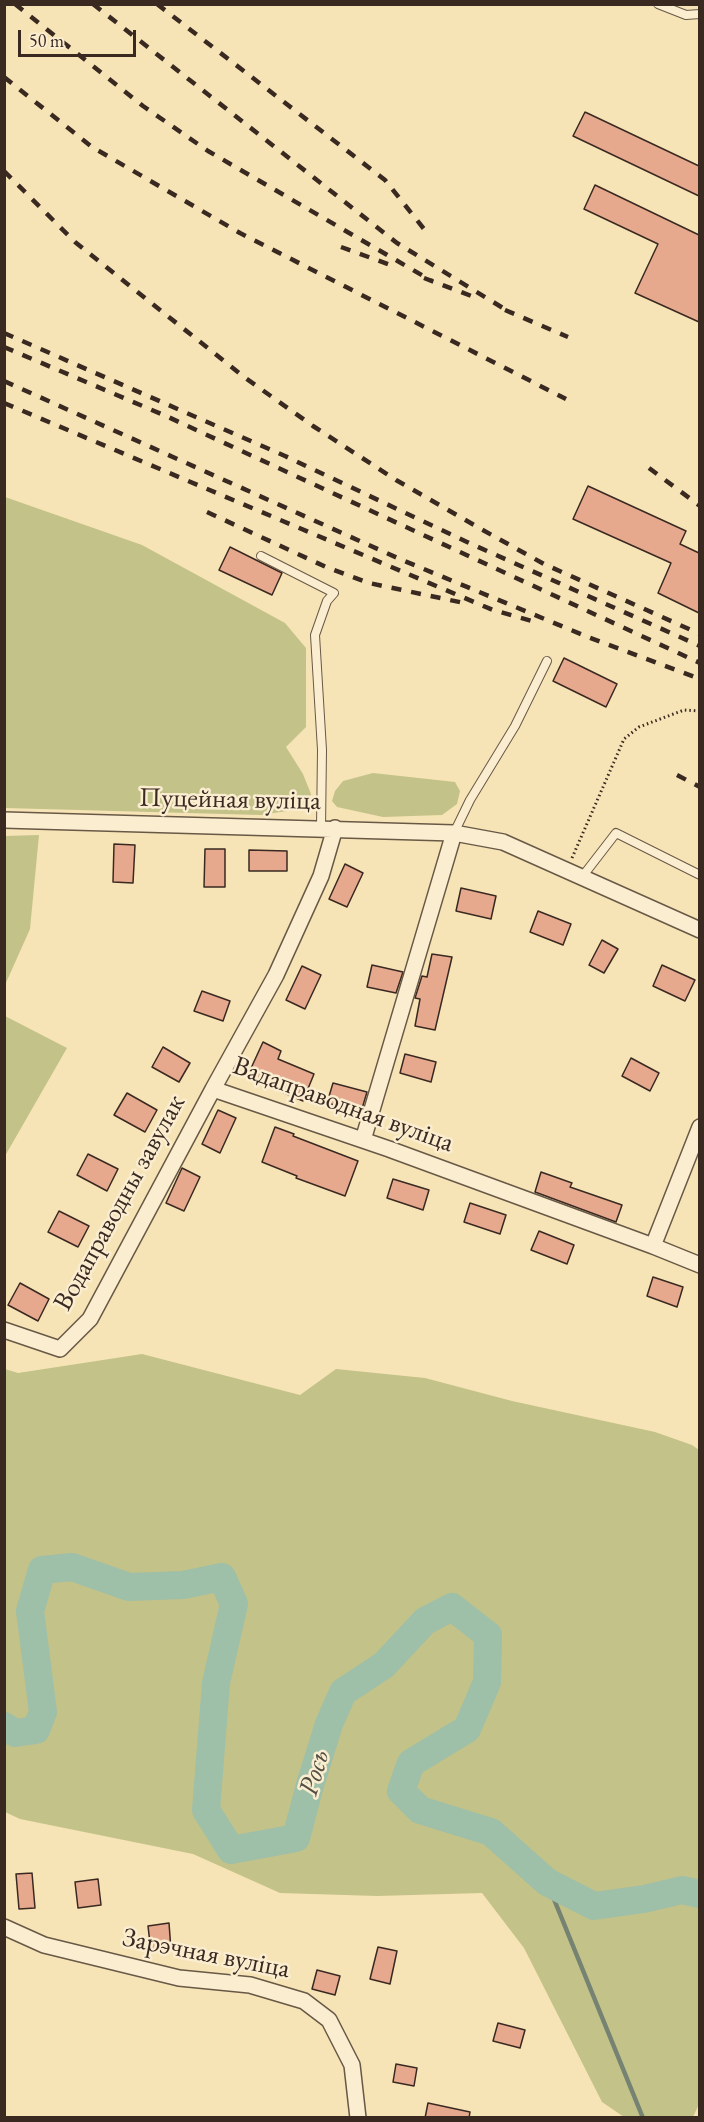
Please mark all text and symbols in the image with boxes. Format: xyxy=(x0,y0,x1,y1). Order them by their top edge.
scale bar xyxy=(21,18,140,56)
text: 50 m xyxy=(29,29,64,52)
street label: Пуцейная вуліца xyxy=(139,782,321,818)
street label: Вадаправодная вуліца xyxy=(228,1050,458,1160)
street label: Водаправодны завулак xyxy=(47,1089,193,1317)
water label: Рось xyxy=(292,1746,338,1800)
street label: Зарэчная вуліца xyxy=(119,1922,293,1986)

